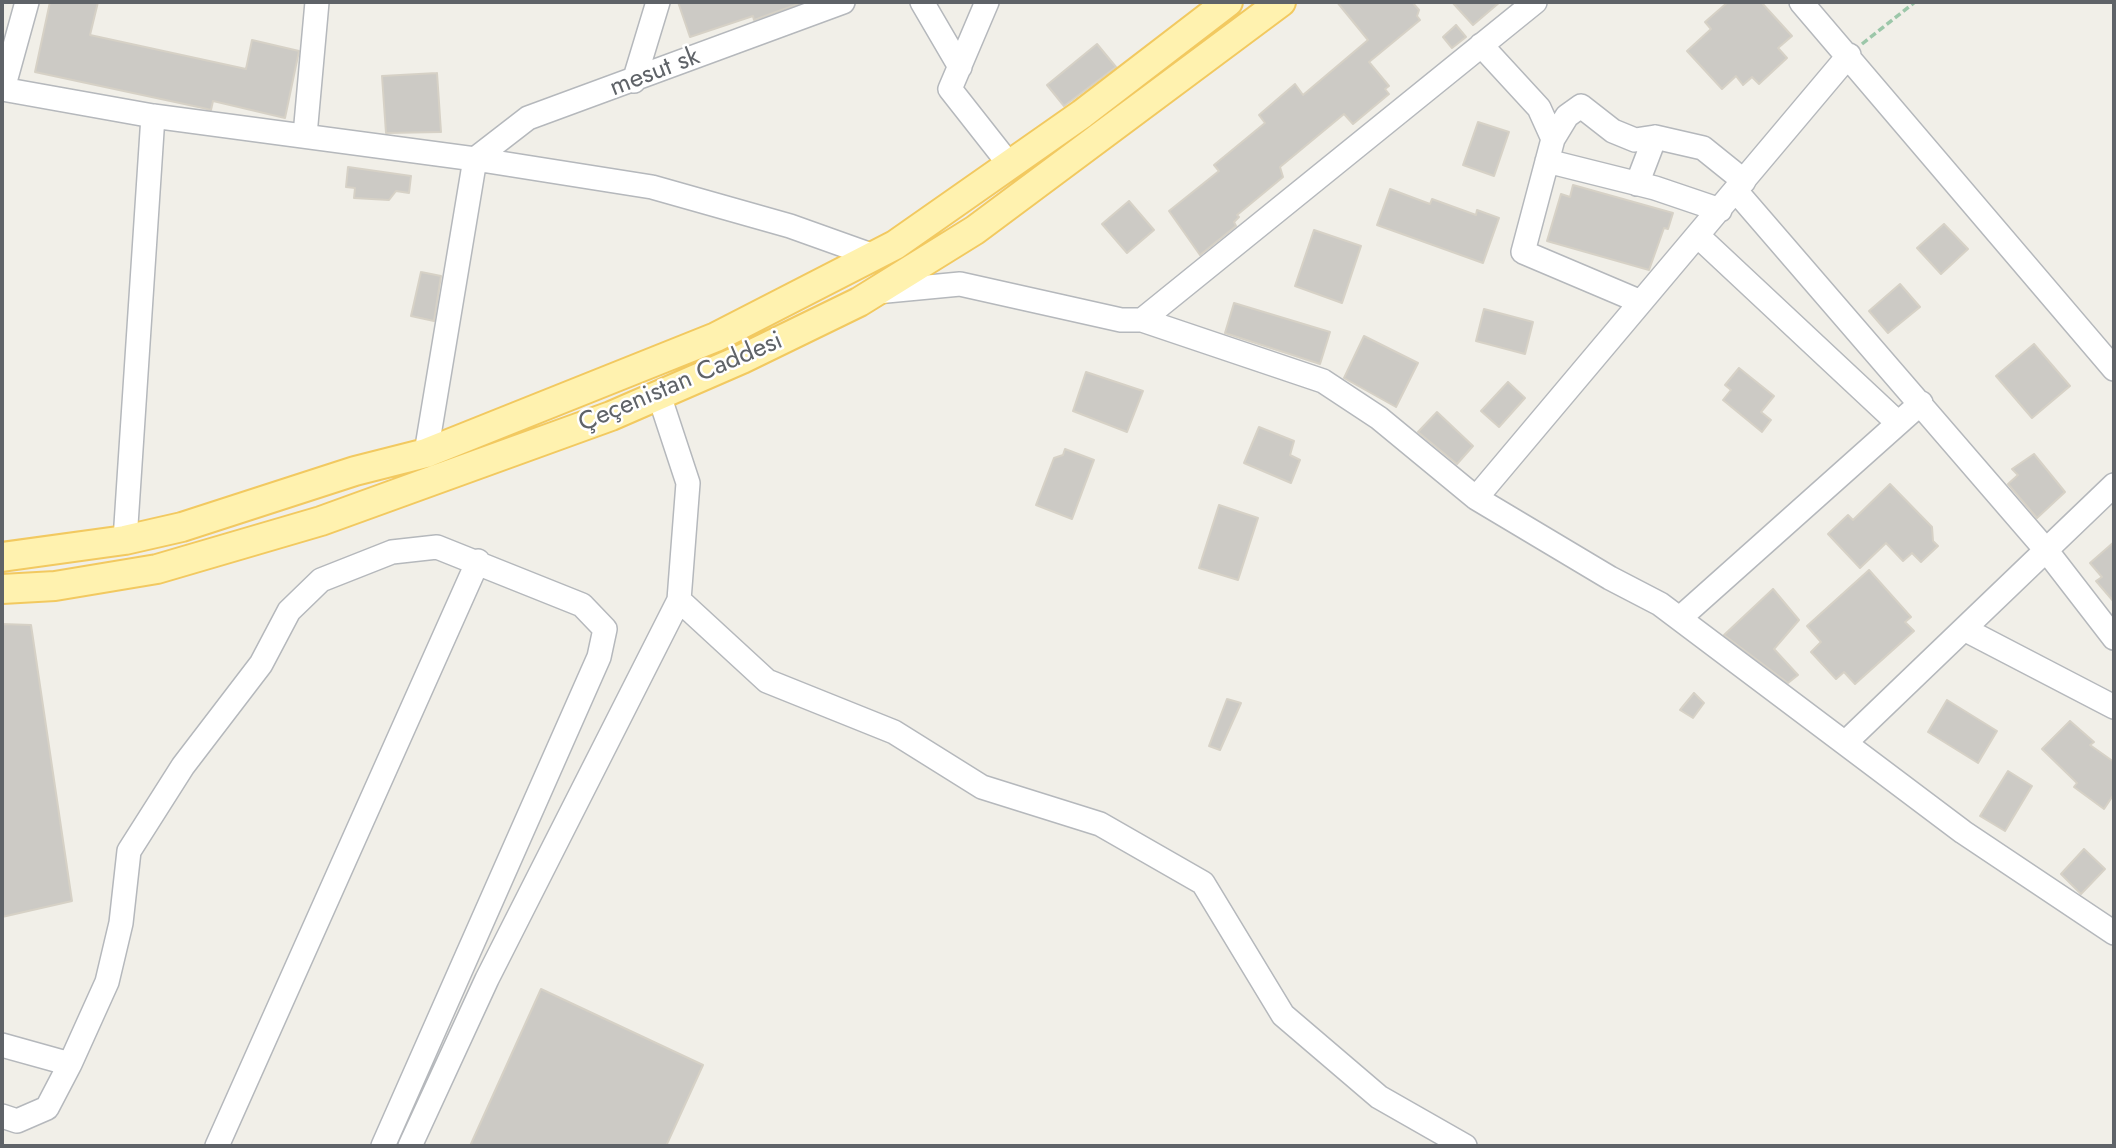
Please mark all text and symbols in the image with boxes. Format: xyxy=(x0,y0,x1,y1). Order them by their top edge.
street label: mesut sk xyxy=(606,42,704,104)
street label: Çeçenistan Caddesi xyxy=(574,326,788,440)

